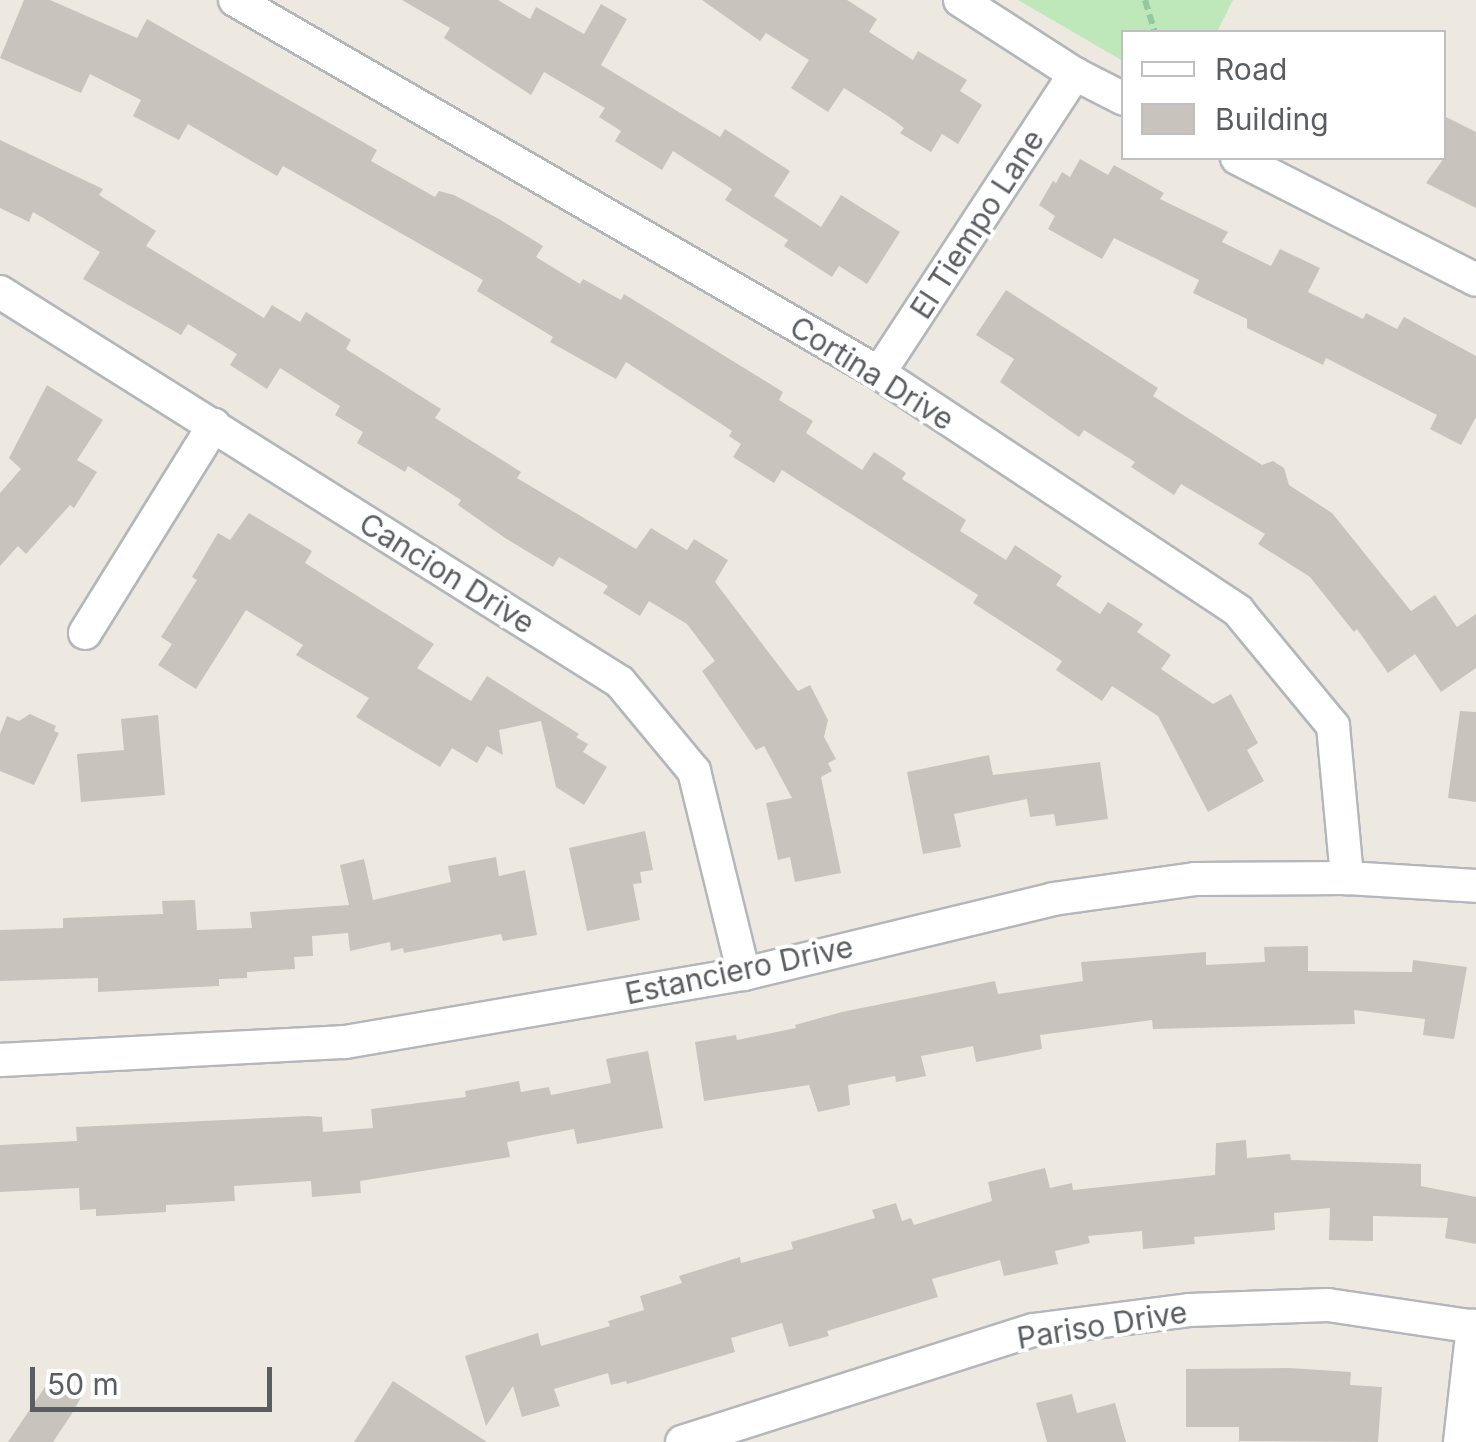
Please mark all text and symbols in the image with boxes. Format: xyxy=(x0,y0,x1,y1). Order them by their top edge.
legend xyxy=(1121,30,1446,160)
text: Road xyxy=(1215,51,1287,87)
text: Building xyxy=(1215,101,1329,137)
street label: El Tiempo Lane xyxy=(903,123,1051,325)
street label: Cortina Drive xyxy=(784,308,960,438)
street label: Cancion Drive xyxy=(353,505,541,641)
street label: Estanciero Drive xyxy=(622,928,856,1012)
street label: Pariso Drive xyxy=(1014,1294,1190,1356)
scale bar xyxy=(35,1347,278,1409)
text: 50 m xyxy=(47,1366,119,1402)

